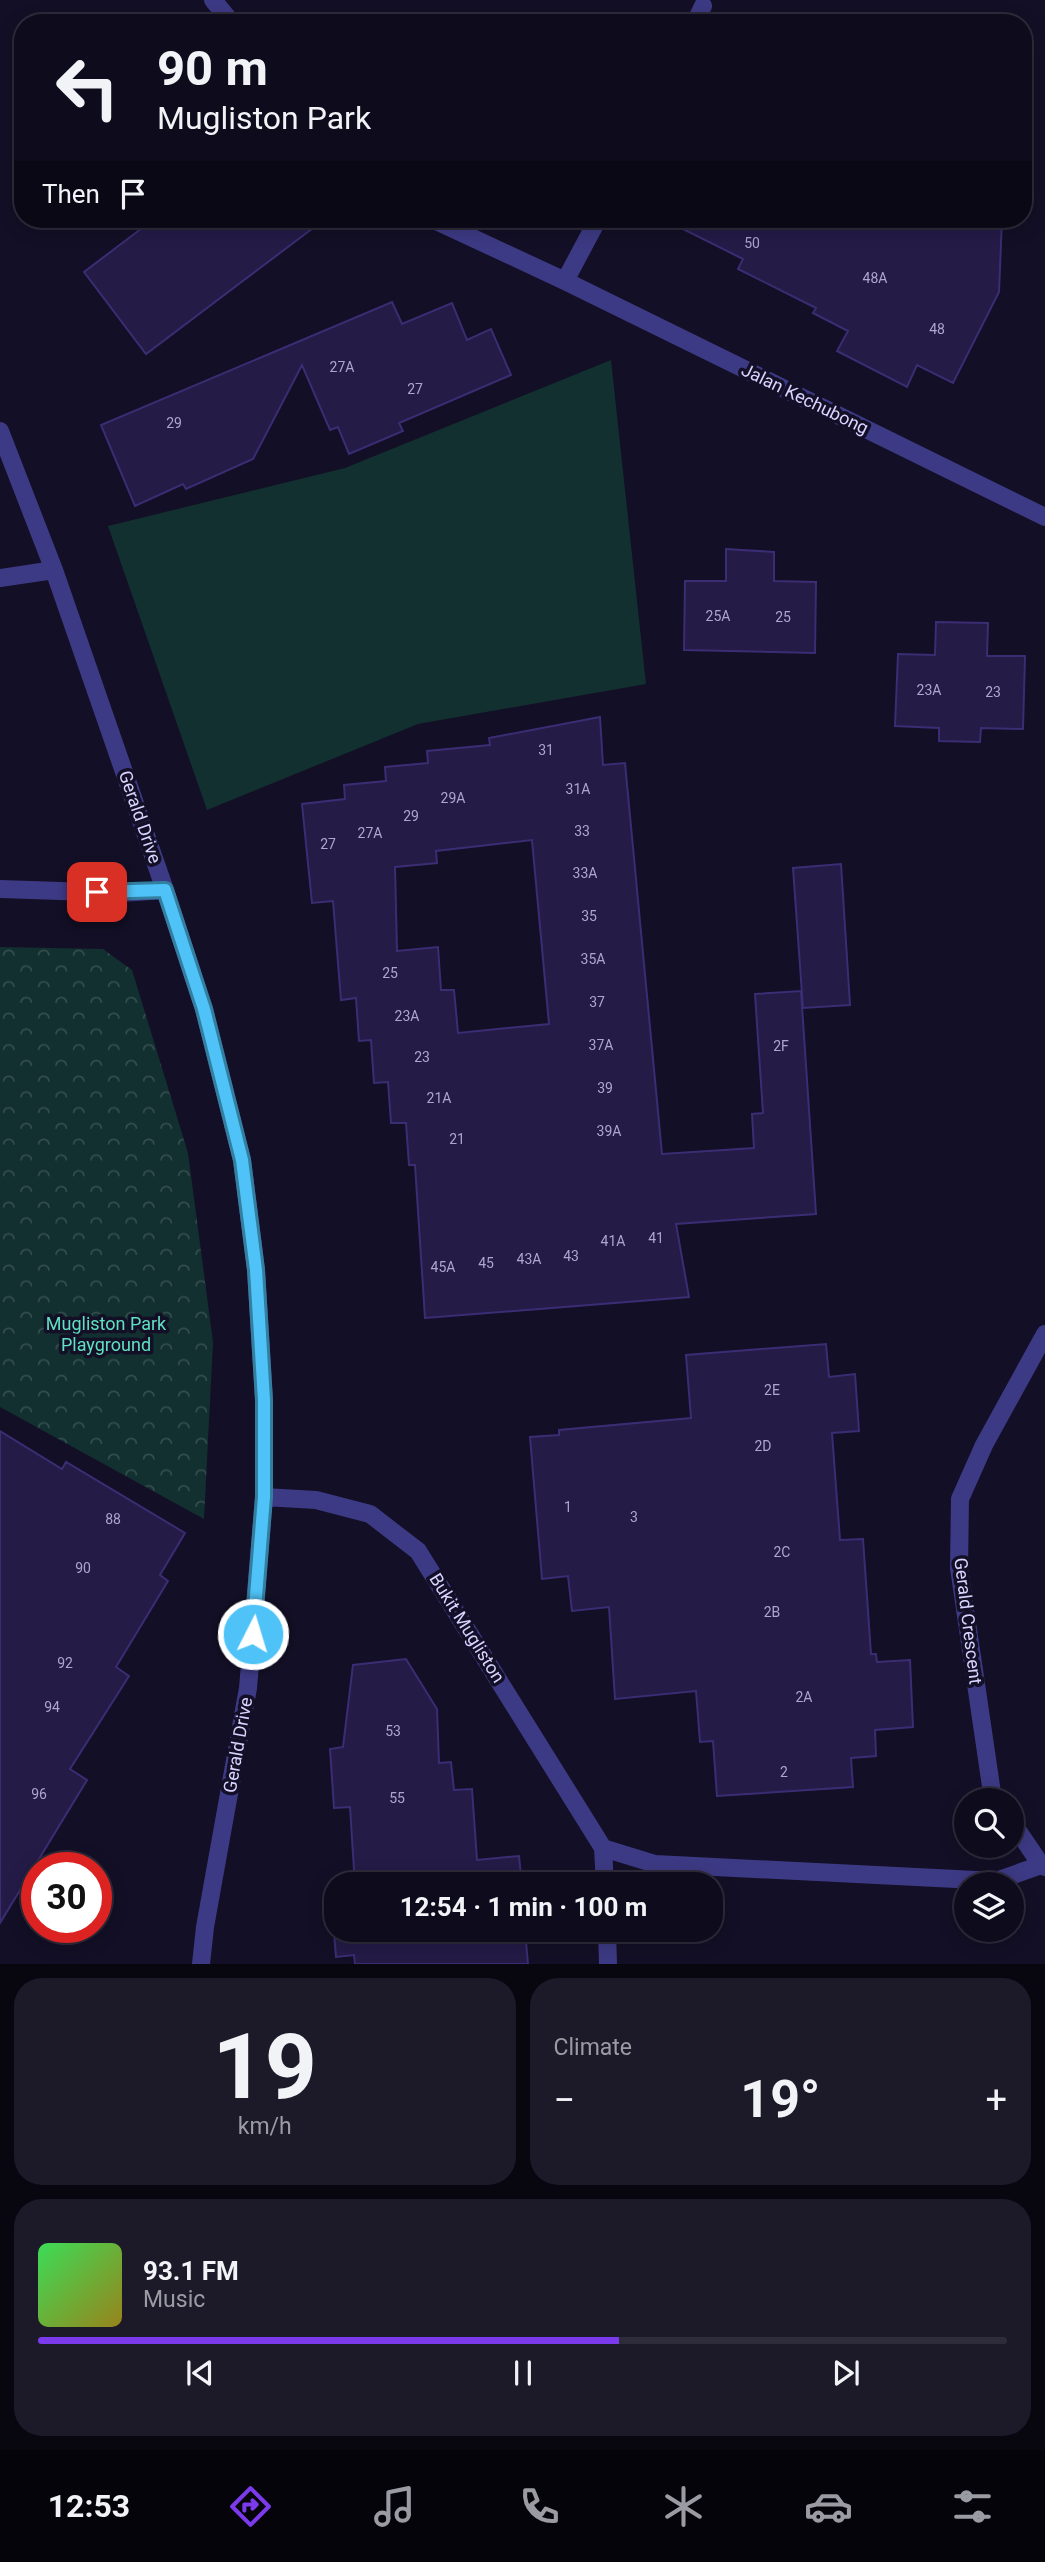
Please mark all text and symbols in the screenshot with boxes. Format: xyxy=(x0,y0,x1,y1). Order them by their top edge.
text: 90 m xyxy=(157,40,268,97)
icon: left xyxy=(42,42,133,133)
text: Mugliston Park xyxy=(157,99,371,137)
icon: arrive xyxy=(114,175,152,213)
text: Then xyxy=(42,179,100,209)
house number: 50 xyxy=(744,235,760,251)
house number: 48A xyxy=(863,270,887,286)
house number: 48 xyxy=(929,321,945,337)
house number: 27A xyxy=(330,359,354,375)
street label: Jalan Kechubong xyxy=(738,359,872,438)
house number: 27 xyxy=(407,381,423,397)
house number: 29 xyxy=(166,415,182,431)
house number: 25A xyxy=(706,608,730,624)
house number: 25 xyxy=(775,609,791,625)
house number: 23A xyxy=(917,682,941,698)
house number: 23 xyxy=(985,684,1001,700)
house number: 31 xyxy=(538,742,554,758)
street label: Gerald Drive xyxy=(115,768,166,866)
house number: 31A xyxy=(566,781,590,797)
house number: 29A xyxy=(441,790,465,806)
house number: 29 xyxy=(403,808,419,824)
house number: 33 xyxy=(574,823,590,839)
house number: 27A xyxy=(358,825,382,841)
house number: 27 xyxy=(320,836,336,852)
pin xyxy=(67,862,127,922)
house number: 33A xyxy=(573,865,597,881)
icon: arrive xyxy=(78,873,116,911)
house number: 35 xyxy=(581,908,597,924)
house number: 35A xyxy=(581,951,605,967)
house number: 25 xyxy=(382,965,398,981)
house number: 37 xyxy=(589,994,605,1010)
house number: 23A xyxy=(395,1008,419,1024)
house number: 37A xyxy=(589,1037,613,1053)
house number: 2F xyxy=(773,1038,789,1054)
house number: 23 xyxy=(414,1049,430,1065)
house number: 39 xyxy=(597,1080,613,1096)
house number: 21A xyxy=(427,1090,451,1106)
house number: 39A xyxy=(597,1123,621,1139)
house number: 21 xyxy=(449,1131,465,1147)
house number: 41 xyxy=(648,1230,664,1246)
house number: 41A xyxy=(601,1233,625,1249)
house number: 43 xyxy=(563,1248,579,1264)
house number: 43A xyxy=(517,1251,541,1267)
house number: 45 xyxy=(478,1255,494,1271)
house number: 45A xyxy=(431,1259,455,1275)
park label: Mugliston Park Playground xyxy=(46,1313,167,1355)
house number: 2E xyxy=(764,1382,780,1398)
house number: 2D xyxy=(754,1438,772,1454)
house number: 1 xyxy=(564,1499,572,1515)
house number: 3 xyxy=(630,1509,638,1525)
house number: 88 xyxy=(105,1511,121,1527)
house number: 2C xyxy=(774,1544,790,1560)
street label: Gerald Crescent xyxy=(950,1556,987,1686)
house number: 90 xyxy=(75,1560,91,1576)
street label: Bukit Mugliston xyxy=(425,1569,509,1686)
position arrow xyxy=(216,1597,290,1671)
house number: 2B xyxy=(764,1604,780,1620)
house number: 92 xyxy=(57,1655,73,1671)
house number: 2A xyxy=(795,1689,813,1705)
street label: Gerald Drive xyxy=(219,1695,256,1794)
house number: 94 xyxy=(44,1699,60,1715)
house number: 53 xyxy=(385,1723,401,1739)
house number: 2 xyxy=(780,1764,788,1780)
house number: 96 xyxy=(31,1786,47,1802)
map controls xyxy=(954,1788,1024,1942)
button: search xyxy=(954,1788,1024,1858)
house number: 55 xyxy=(389,1790,405,1806)
speed limit sign: 30 xyxy=(21,1852,112,1943)
button: layers xyxy=(954,1872,1024,1942)
text: 12:54 · 1 min · 100 m xyxy=(400,1892,647,1922)
text: 19 xyxy=(213,2014,317,2120)
text: Climate xyxy=(554,2034,632,2061)
text: 19° xyxy=(740,2069,820,2130)
text: − xyxy=(554,2078,575,2122)
text: + xyxy=(985,2078,1007,2122)
text: km/h xyxy=(238,2113,292,2140)
text: 93.1 FM xyxy=(143,2256,239,2286)
text: Music xyxy=(143,2286,205,2313)
icon: previous xyxy=(181,2354,219,2392)
icon: pause xyxy=(504,2354,542,2392)
icon: next xyxy=(827,2354,865,2392)
icon: directions xyxy=(226,2482,275,2531)
icon: music xyxy=(370,2482,419,2531)
icon: phone xyxy=(515,2482,564,2531)
icon: climate xyxy=(659,2482,708,2531)
icon: car xyxy=(804,2482,853,2531)
icon: filters xyxy=(948,2482,997,2531)
text: 12:53 xyxy=(48,2487,130,2525)

